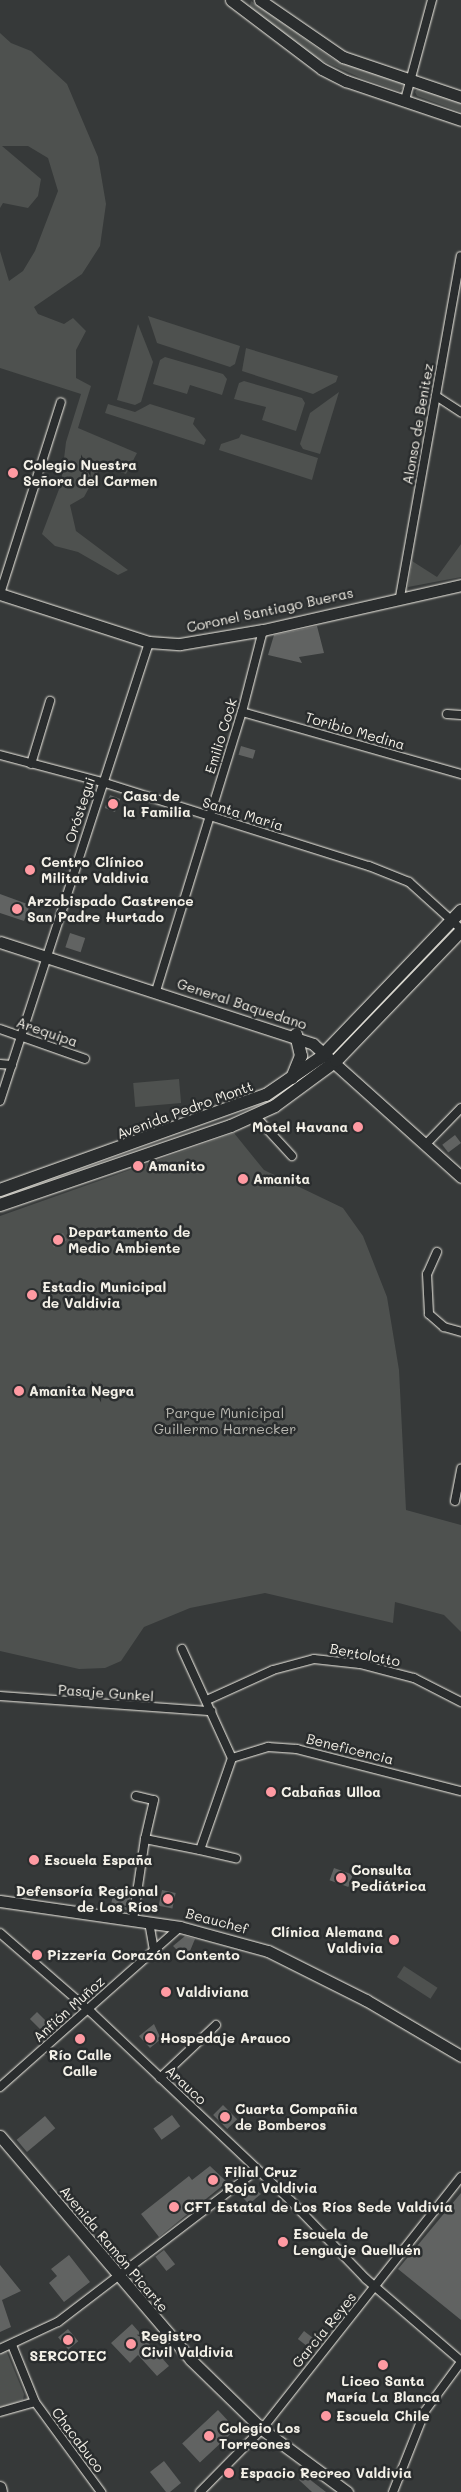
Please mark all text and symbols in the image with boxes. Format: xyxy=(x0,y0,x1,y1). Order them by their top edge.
street label: Alonso de Benitez xyxy=(399,362,437,486)
place label: Colegio Nuestra Señora del Carmen xyxy=(23,457,157,490)
marker: Colegio Nuestra Señora del Carmen xyxy=(7,467,19,479)
street label: Coronel Santiago Bueras xyxy=(185,584,355,636)
street label: Emilio Cock xyxy=(202,696,240,776)
street label: Toribio Medina xyxy=(303,709,407,753)
street label: Oróstegui xyxy=(61,775,99,845)
place label: Casa de la Familia xyxy=(123,788,191,820)
street label: Santa María xyxy=(200,794,286,834)
marker: Casa de la Familia xyxy=(107,798,119,810)
place label: Centro Clínico Militar Valdivia xyxy=(41,854,149,886)
marker: Centro Clínico Militar Valdivia xyxy=(23,863,37,877)
place label: Arzobispado Castrence San Padre Hurtado xyxy=(27,893,194,926)
marker: Arzobispado Castrence San Padre Hurtado xyxy=(11,903,23,915)
street label: General Baquedano xyxy=(175,975,309,1033)
street label: Arequipa xyxy=(14,1014,80,1050)
street label: Avenida Pedro Montt xyxy=(115,1077,255,1143)
place label: Motel Havana xyxy=(252,1119,348,1135)
marker: Motel Havana xyxy=(352,1121,364,1133)
place label: Amanito xyxy=(148,1158,205,1174)
marker: Amanito xyxy=(132,1160,144,1172)
place label: Amanita xyxy=(253,1171,310,1187)
marker: Amanita xyxy=(237,1173,249,1185)
place label: Departamento de Medio Ambiente xyxy=(68,1224,190,1256)
marker: Departamento de Medio Ambiente xyxy=(52,1234,64,1246)
place label: Estadio Municipal de Valdivia xyxy=(42,1279,166,1311)
marker: Estadio Municipal de Valdivia xyxy=(26,1289,38,1301)
place label: Amanita Negra xyxy=(29,1383,134,1399)
marker: Amanita Negra xyxy=(13,1385,25,1397)
park label: Parque Municipal Guillermo Harnecker xyxy=(154,1405,296,1438)
street label: Bertolotto xyxy=(328,1640,402,1670)
street label: Pasaje Gunkel xyxy=(58,1681,154,1705)
street label: Beneficencia xyxy=(305,1730,395,1768)
place label: Cabañas Ulloa xyxy=(281,1784,381,1800)
marker: Cabañas Ulloa xyxy=(265,1786,277,1798)
place label: Escuela España xyxy=(44,1852,152,1868)
marker: Escuela España xyxy=(28,1854,40,1866)
place label: Consulta Pediátrica xyxy=(351,1862,426,1894)
marker: Consulta Pediátrica xyxy=(335,1872,347,1884)
place label: Defensoría Regional de Los Ríos xyxy=(16,1883,158,1915)
marker: Defensoría Regional de Los Ríos xyxy=(162,1893,174,1905)
street label: Beauchef xyxy=(184,1905,250,1937)
place label: Clínica Alemana Valdivia xyxy=(271,1924,383,1956)
marker: Clínica Alemana Valdivia xyxy=(387,1933,401,1947)
place label: Pizzería Corazón Contento xyxy=(47,1947,240,1963)
marker: Pizzería Corazón Contento xyxy=(31,1949,43,1961)
street label: Anfión Muñoz xyxy=(30,1973,108,2045)
place label: Valdiviana xyxy=(176,1984,249,2000)
marker: Valdiviana xyxy=(160,1986,172,1998)
place label: Hospedaje Arauco xyxy=(160,2030,291,2046)
marker: Hospedaje Arauco xyxy=(144,2032,156,2044)
marker: Río Calle Calle xyxy=(74,2033,86,2045)
place label: Río Calle Calle xyxy=(48,2047,112,2080)
street label: Arauco xyxy=(162,2062,210,2108)
place label: Cuarta Compañia de Bomberos xyxy=(235,2101,358,2134)
marker: Cuarta Compañia de Bomberos xyxy=(219,2111,231,2123)
place label: Filial Cruz Roja Valdivia xyxy=(224,2164,317,2196)
marker: Filial Cruz Roja Valdivia xyxy=(206,2173,220,2187)
street label: Avenida Ramón Picarte xyxy=(56,2183,172,2315)
place label: CFT Estatal de Los Ríos Sede Valdivia xyxy=(184,2199,453,2215)
marker: CFT Estatal de Los Ríos Sede Valdivia xyxy=(168,2201,180,2213)
place label: Escuela de Lenguaje Quelluén xyxy=(293,2226,421,2258)
marker: Escuela de Lenguaje Quelluén xyxy=(277,2236,289,2248)
street label: García Reyes xyxy=(288,2289,360,2371)
place label: Registro Civil Valdivia xyxy=(141,2328,233,2360)
marker: SERCOTEC xyxy=(62,2334,74,2346)
marker: Registro Civil Valdivia xyxy=(125,2338,137,2350)
place label: SERCOTEC xyxy=(30,2348,106,2364)
marker: Liceo Santa María La Blanca xyxy=(377,2359,389,2371)
place label: Liceo Santa María La Blanca xyxy=(326,2373,440,2406)
street label: Chacabuco xyxy=(48,2404,108,2476)
place label: Escuela Chile xyxy=(336,2408,430,2424)
marker: Escuela Chile xyxy=(320,2410,332,2422)
place label: Colegio Los Torreones xyxy=(219,2420,300,2452)
marker: Colegio Los Torreones xyxy=(203,2430,215,2442)
place label: Espacio Recreo Valdivia xyxy=(240,2465,412,2481)
marker: Espacio Recreo Valdivia xyxy=(222,2466,236,2480)

